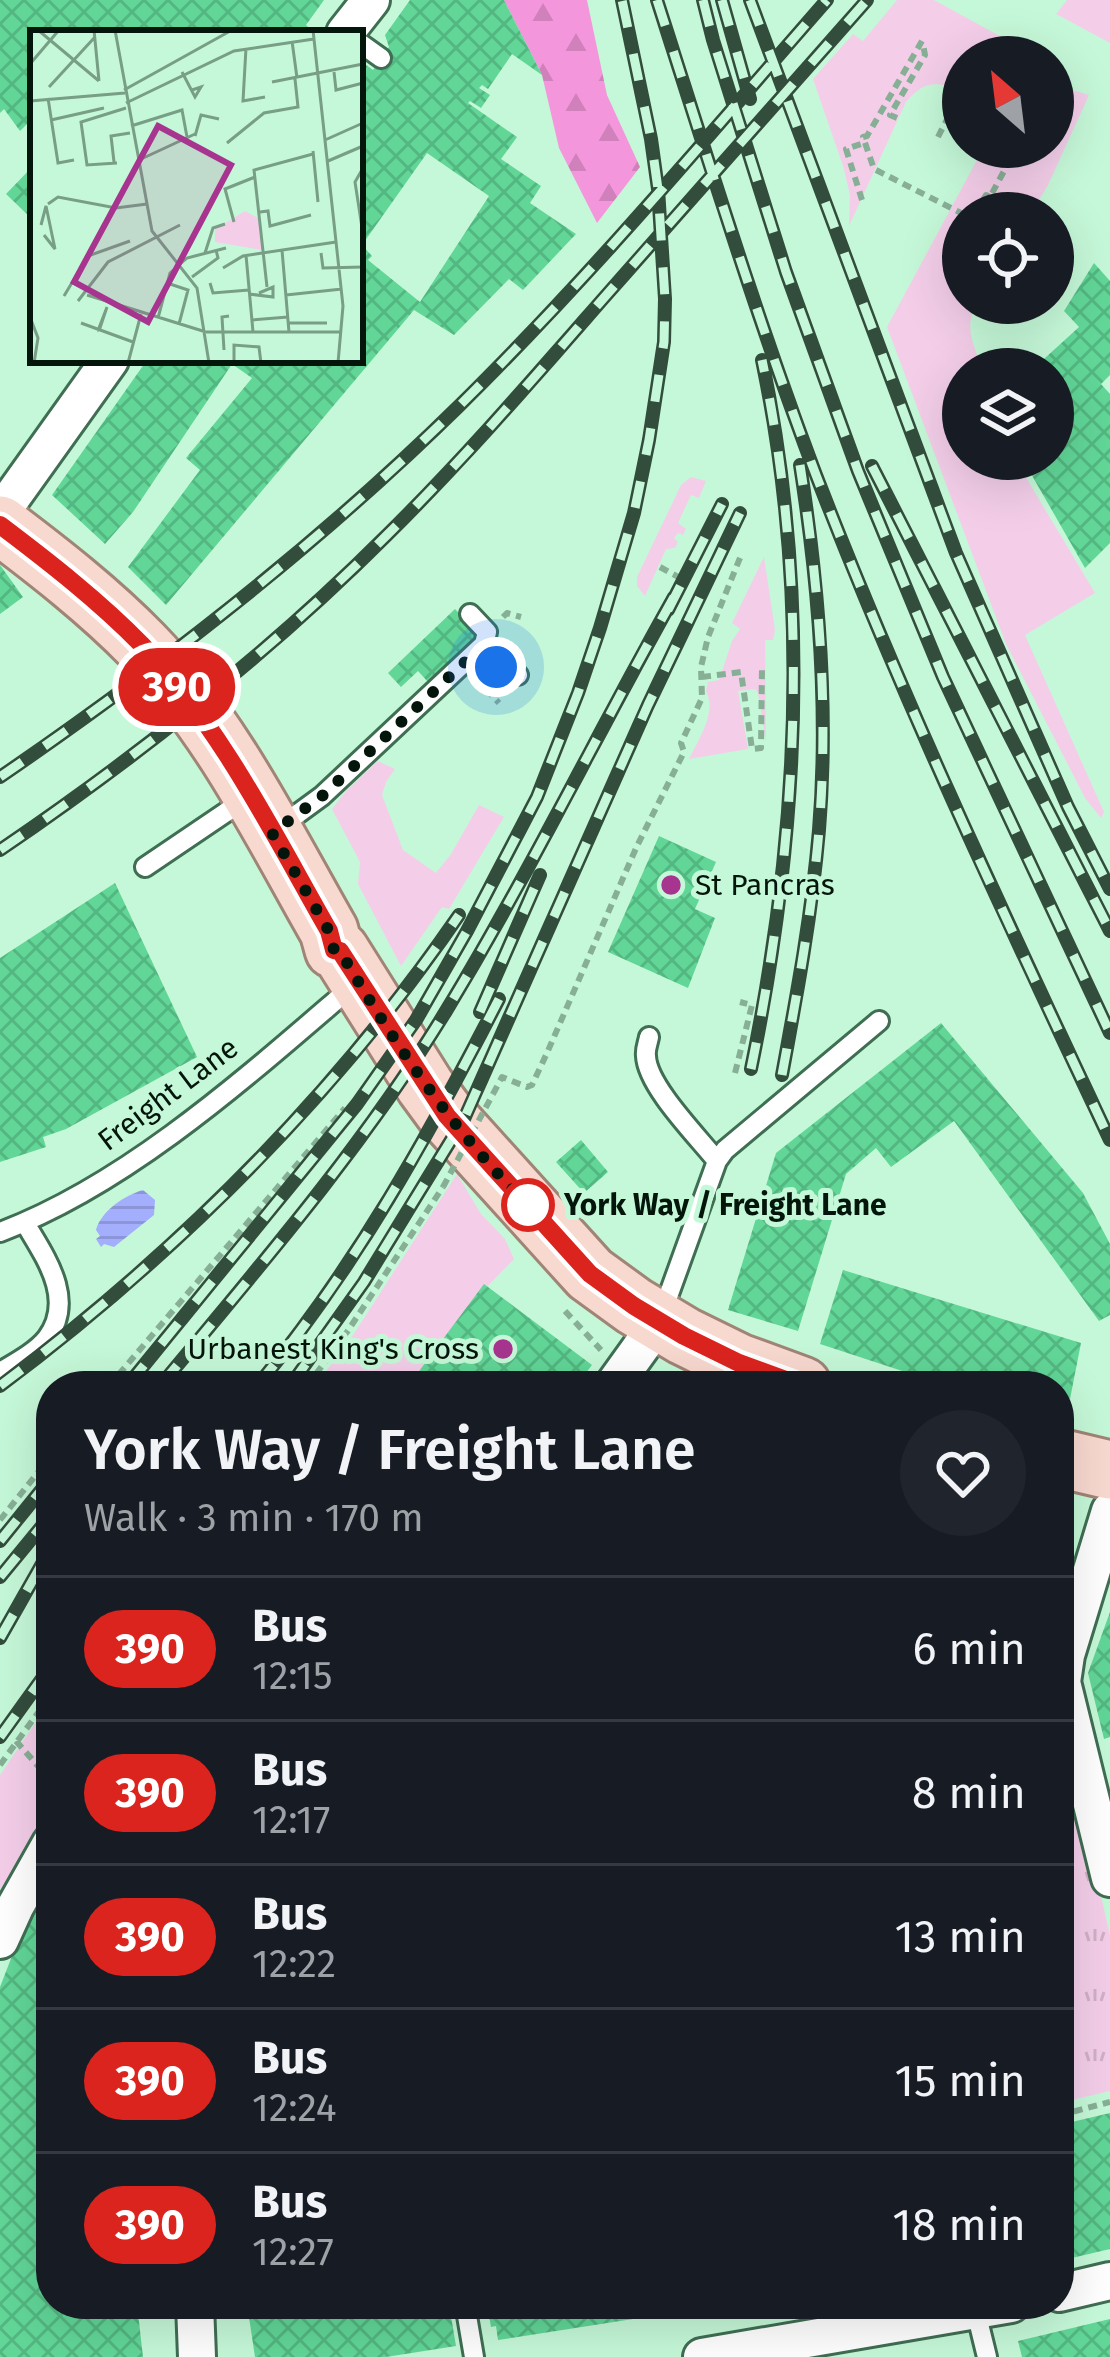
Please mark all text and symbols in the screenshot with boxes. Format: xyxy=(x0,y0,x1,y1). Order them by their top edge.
inset map xyxy=(30,30,363,363)
north arrow xyxy=(942,36,1074,168)
map controls xyxy=(942,36,1074,480)
button: locate xyxy=(942,192,1074,324)
button: layers xyxy=(942,348,1074,480)
your location xyxy=(466,637,526,697)
line badge: 390 xyxy=(108,648,246,726)
text: 390 xyxy=(142,662,212,712)
place label: St Pancras xyxy=(695,867,835,903)
marker: St Pancras xyxy=(658,872,684,898)
street label: Freight Lane xyxy=(91,1030,245,1158)
marker: York Way / Freight Lane xyxy=(503,1180,553,1230)
place label: York Way / Freight Lane xyxy=(563,1187,887,1223)
place label: Urbanest King's Cross xyxy=(187,1331,479,1367)
marker: Urbanest King's Cross xyxy=(490,1336,516,1362)
button: heart xyxy=(900,1410,1026,1536)
text: York Way / Freight Lane xyxy=(84,1416,695,1484)
text: Walk · 3 min · 170 m xyxy=(84,1495,424,1541)
text: Bus xyxy=(252,1599,327,1653)
text: 6 min xyxy=(912,1622,1026,1676)
text: 390 xyxy=(115,1624,185,1674)
text: 12:15 xyxy=(252,1653,332,1699)
text: Bus xyxy=(252,1743,327,1797)
text: 8 min xyxy=(912,1766,1026,1820)
text: 390 xyxy=(115,1768,185,1818)
text: 12:17 xyxy=(252,1797,330,1843)
text: Bus xyxy=(252,1887,327,1941)
text: 13 min xyxy=(895,1910,1026,1964)
text: 390 xyxy=(115,1912,185,1962)
text: 12:22 xyxy=(252,1941,336,1987)
text: Bus xyxy=(252,2031,327,2085)
text: 15 min xyxy=(894,2054,1026,2108)
text: 390 xyxy=(115,2056,185,2106)
text: 12:24 xyxy=(252,2085,337,2131)
text: Bus xyxy=(252,2175,327,2229)
text: 18 min xyxy=(892,2198,1026,2252)
text: 390 xyxy=(115,2200,185,2250)
text: 12:27 xyxy=(252,2229,334,2275)

